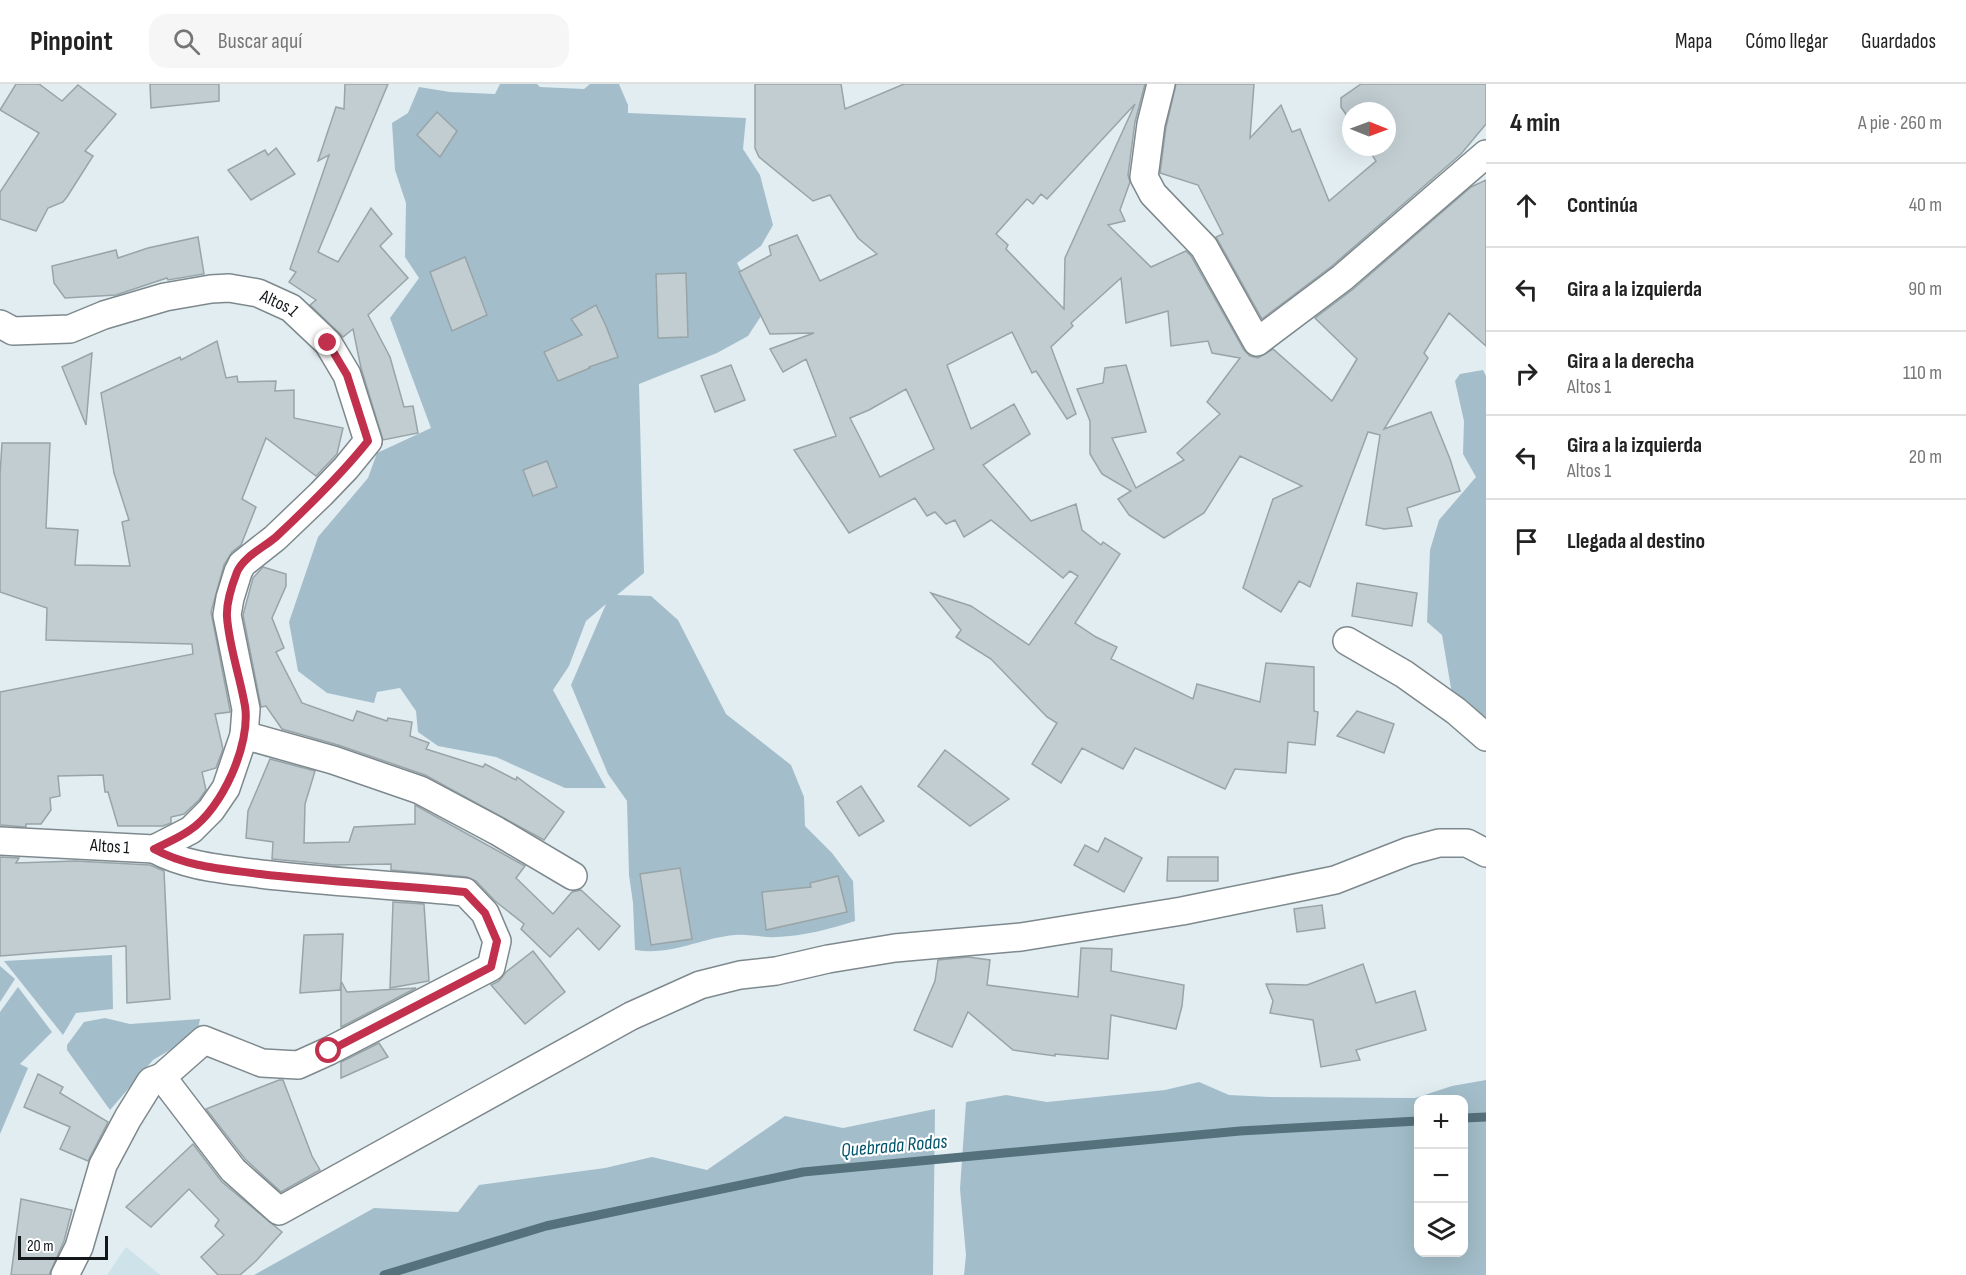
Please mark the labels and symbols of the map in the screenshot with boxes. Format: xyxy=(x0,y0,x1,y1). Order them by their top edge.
north arrow xyxy=(1342,102,1396,156)
street label: Altos 1 xyxy=(256,285,304,322)
route end xyxy=(314,329,340,355)
street label: Altos 1 xyxy=(88,835,131,858)
route start xyxy=(315,1037,341,1063)
water label: Quebrada Rodas xyxy=(840,1129,948,1163)
scale bar xyxy=(18,1233,108,1260)

